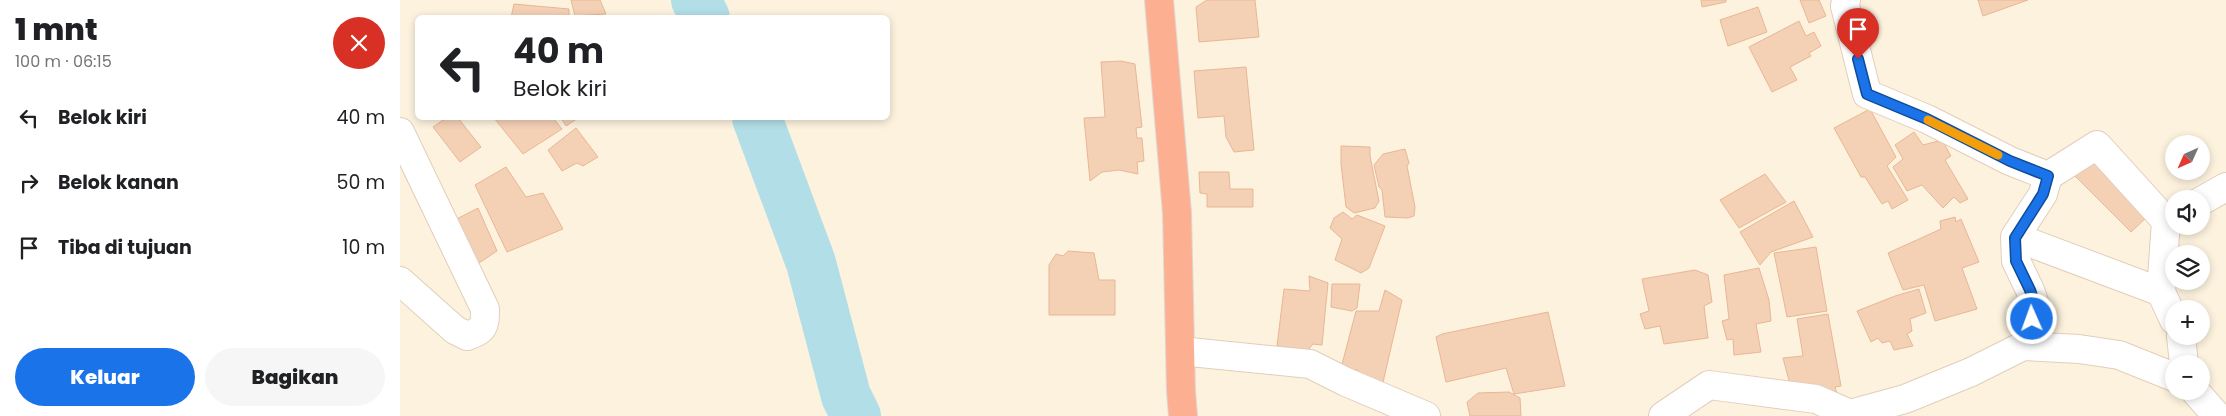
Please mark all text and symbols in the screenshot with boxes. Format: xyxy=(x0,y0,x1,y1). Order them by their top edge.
text: 1 mnt xyxy=(15,8,98,51)
pin xyxy=(1837,8,1879,59)
icon: arrive xyxy=(1844,15,1872,43)
button: close xyxy=(333,17,385,69)
text: 40 m xyxy=(513,26,604,75)
icon: left xyxy=(430,35,495,100)
text: 100 m · 06:15 xyxy=(15,50,112,73)
text: Belok kiri xyxy=(513,73,607,104)
icon: left xyxy=(15,104,43,132)
text: Belok kiri xyxy=(58,104,147,131)
text: 40 m xyxy=(336,104,385,131)
north arrow xyxy=(2165,135,2210,180)
map controls xyxy=(2165,135,2210,400)
icon: right xyxy=(15,169,43,197)
text: Belok kanan xyxy=(58,169,179,196)
text: 50 m xyxy=(336,169,385,196)
button: sound xyxy=(2165,190,2210,235)
icon: arrive xyxy=(15,234,43,262)
text: Tiba di tujuan xyxy=(58,234,192,261)
text: 10 m xyxy=(342,234,385,261)
button: layers xyxy=(2165,245,2210,290)
position arrow xyxy=(2005,292,2057,344)
button: + xyxy=(2165,300,2210,345)
button: Keluar xyxy=(15,348,195,406)
button: Bagikan xyxy=(205,348,385,406)
button: − xyxy=(2165,355,2210,400)

